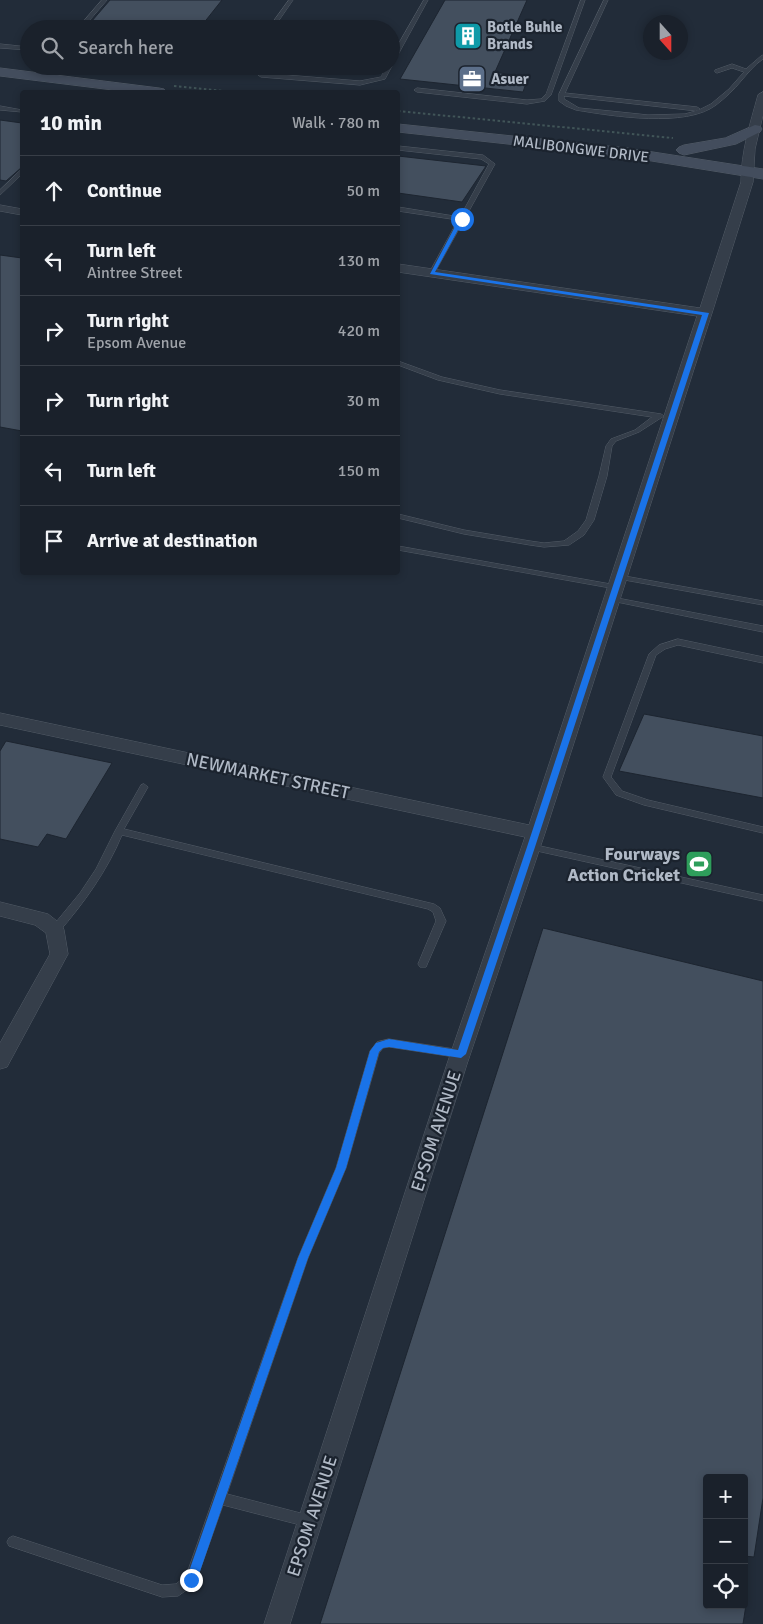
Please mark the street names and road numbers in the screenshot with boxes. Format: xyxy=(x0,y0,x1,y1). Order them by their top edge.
street label: MALIBONGWE DRIVE xyxy=(512,132,650,166)
street label: NEWMARKET STREET xyxy=(184,748,352,804)
street label: EPSOM AVENUE xyxy=(406,1068,466,1194)
street label: EPSOM AVENUE xyxy=(282,1453,342,1579)

